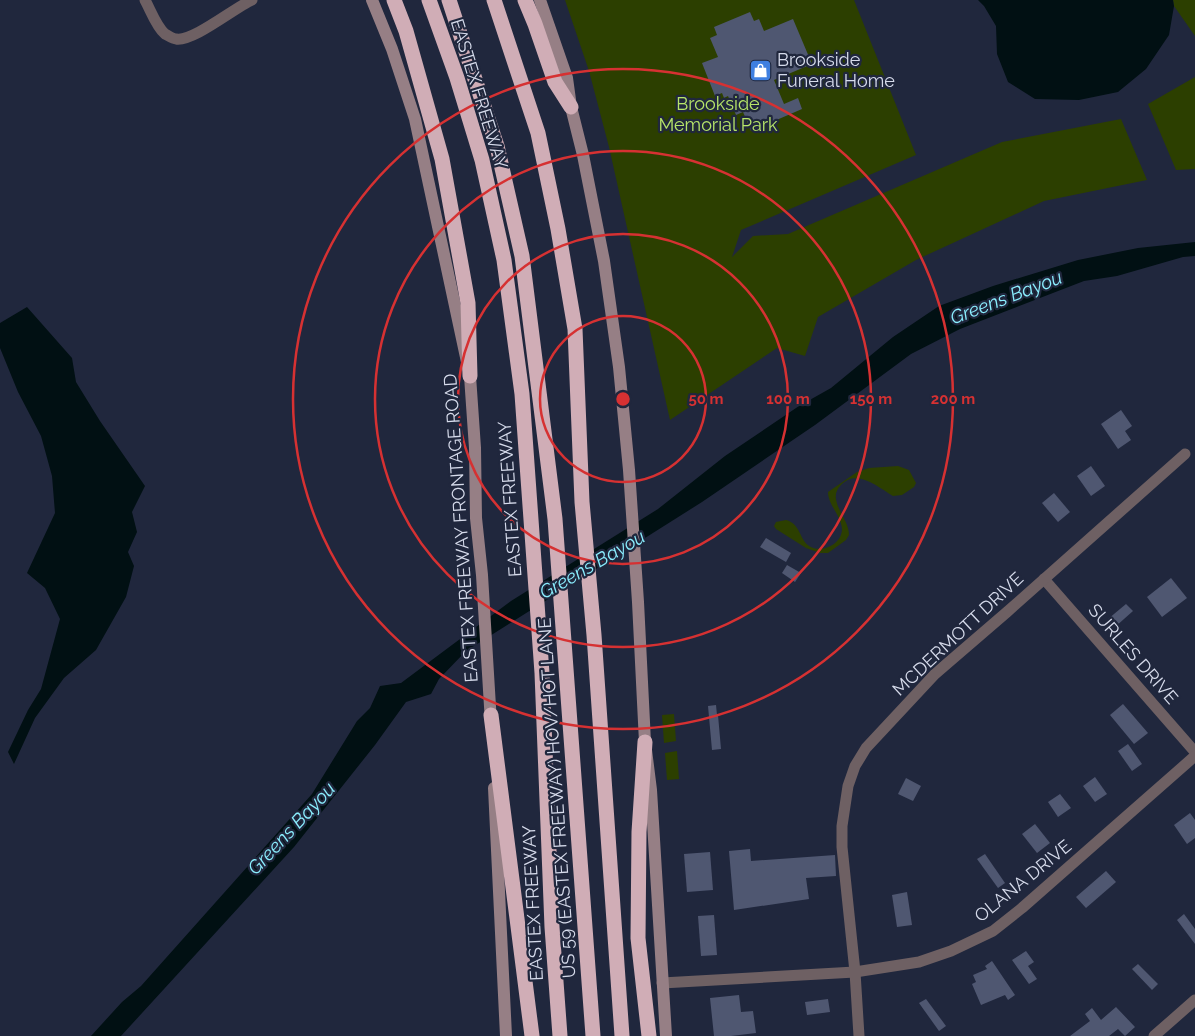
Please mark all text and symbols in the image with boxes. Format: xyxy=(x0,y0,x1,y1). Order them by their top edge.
street label: EASTEX FREEWAY xyxy=(447,16,512,172)
place label: Brookside Funeral Home xyxy=(777,49,895,91)
shop icon: Brookside Funeral Home xyxy=(749,58,773,82)
park label: Brookside Memorial Park xyxy=(658,93,778,135)
water label: Greens Bayou xyxy=(947,265,1065,328)
street label: EASTEX FREEWAY FRONTAGE ROAD xyxy=(439,373,482,683)
centre of rings xyxy=(614,390,632,408)
text: 50 m xyxy=(688,390,724,408)
text: 100 m xyxy=(766,390,810,408)
text: 150 m xyxy=(850,390,892,408)
text: 200 m xyxy=(931,390,975,408)
street label: EASTEX FREEWAY xyxy=(494,420,525,578)
water label: Greens Bayou xyxy=(535,525,649,603)
street label: MCDERMOTT DRIVE xyxy=(888,568,1027,700)
street label: SURLES DRIVE xyxy=(1084,599,1182,708)
street label: US 59 (EASTEX FREEWAY) HOV/HOT LANE xyxy=(534,617,580,979)
water label: Greens Bayou xyxy=(243,777,339,879)
street label: EASTEX FREEWAY xyxy=(518,824,548,982)
street label: OLANA DRIVE xyxy=(970,835,1075,926)

